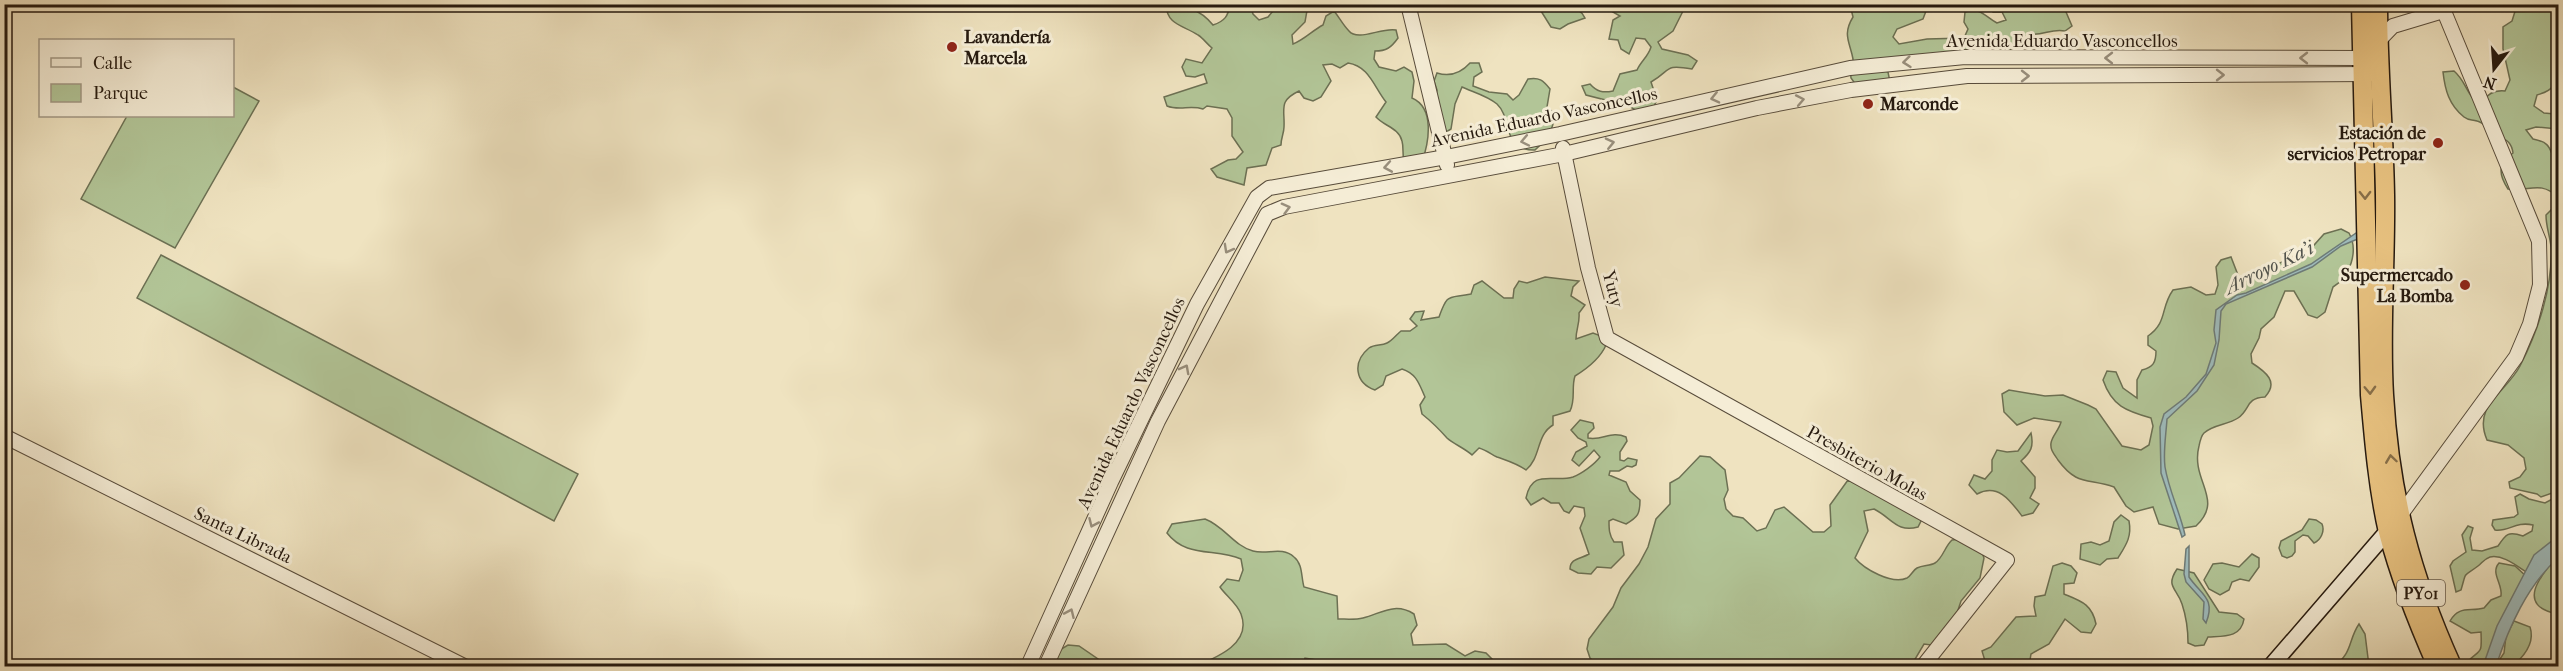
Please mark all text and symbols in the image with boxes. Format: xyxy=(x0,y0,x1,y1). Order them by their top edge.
place label: Lavandería Marcela xyxy=(963,27,1051,69)
street label: Avenida Eduardo Vasconcellos xyxy=(1945,31,2178,52)
legend xyxy=(39,39,234,117)
north arrow xyxy=(2464,39,2524,99)
marker: Lavandería Marcela xyxy=(945,40,959,54)
one-way arrow xyxy=(2104,52,2113,64)
one-way arrow xyxy=(2299,52,2308,64)
text: Calle xyxy=(93,53,132,74)
one-way arrow xyxy=(1902,56,1912,68)
one-way arrow xyxy=(2216,69,2225,81)
one-way arrow xyxy=(2021,70,2030,82)
text: N xyxy=(2480,72,2498,94)
text: Parque xyxy=(93,83,148,104)
street label: Avenida Eduardo Vasconcellos xyxy=(1428,83,1660,152)
one-way arrow xyxy=(1711,90,1721,103)
one-way arrow xyxy=(1794,94,1804,107)
place label: Marconde xyxy=(1879,94,1959,115)
marker: Marconde xyxy=(1861,97,1875,111)
place label: Estación de servicios Petropar xyxy=(2288,123,2426,165)
one-way arrow xyxy=(1521,134,1531,147)
marker: Estación de servicios Petropar xyxy=(2431,136,2445,150)
one-way arrow xyxy=(1604,138,1614,151)
one-way arrow xyxy=(1383,161,1393,173)
one-way arrow xyxy=(2359,191,2372,200)
one-way arrow xyxy=(1280,203,1290,215)
water label: Arroyo Ka'i xyxy=(2219,236,2318,300)
one-way arrow xyxy=(1224,242,1235,253)
place label: Supermercado La Bomba xyxy=(2341,265,2454,307)
street label: Yuty xyxy=(1597,267,1628,311)
marker: Supermercado La Bomba xyxy=(2458,278,2472,292)
street label: Avenida Eduardo Vasconcellos xyxy=(1073,294,1190,513)
one-way arrow xyxy=(1178,365,1189,375)
one-way arrow xyxy=(2364,386,2376,395)
street label: Presbiterio Molas xyxy=(1803,422,1931,505)
one-way arrow xyxy=(2385,455,2397,464)
street label: Santa Librada xyxy=(191,503,296,568)
one-way arrow xyxy=(1088,517,1100,528)
road number: PY01 xyxy=(2397,580,2445,606)
one-way arrow xyxy=(1063,609,1075,620)

